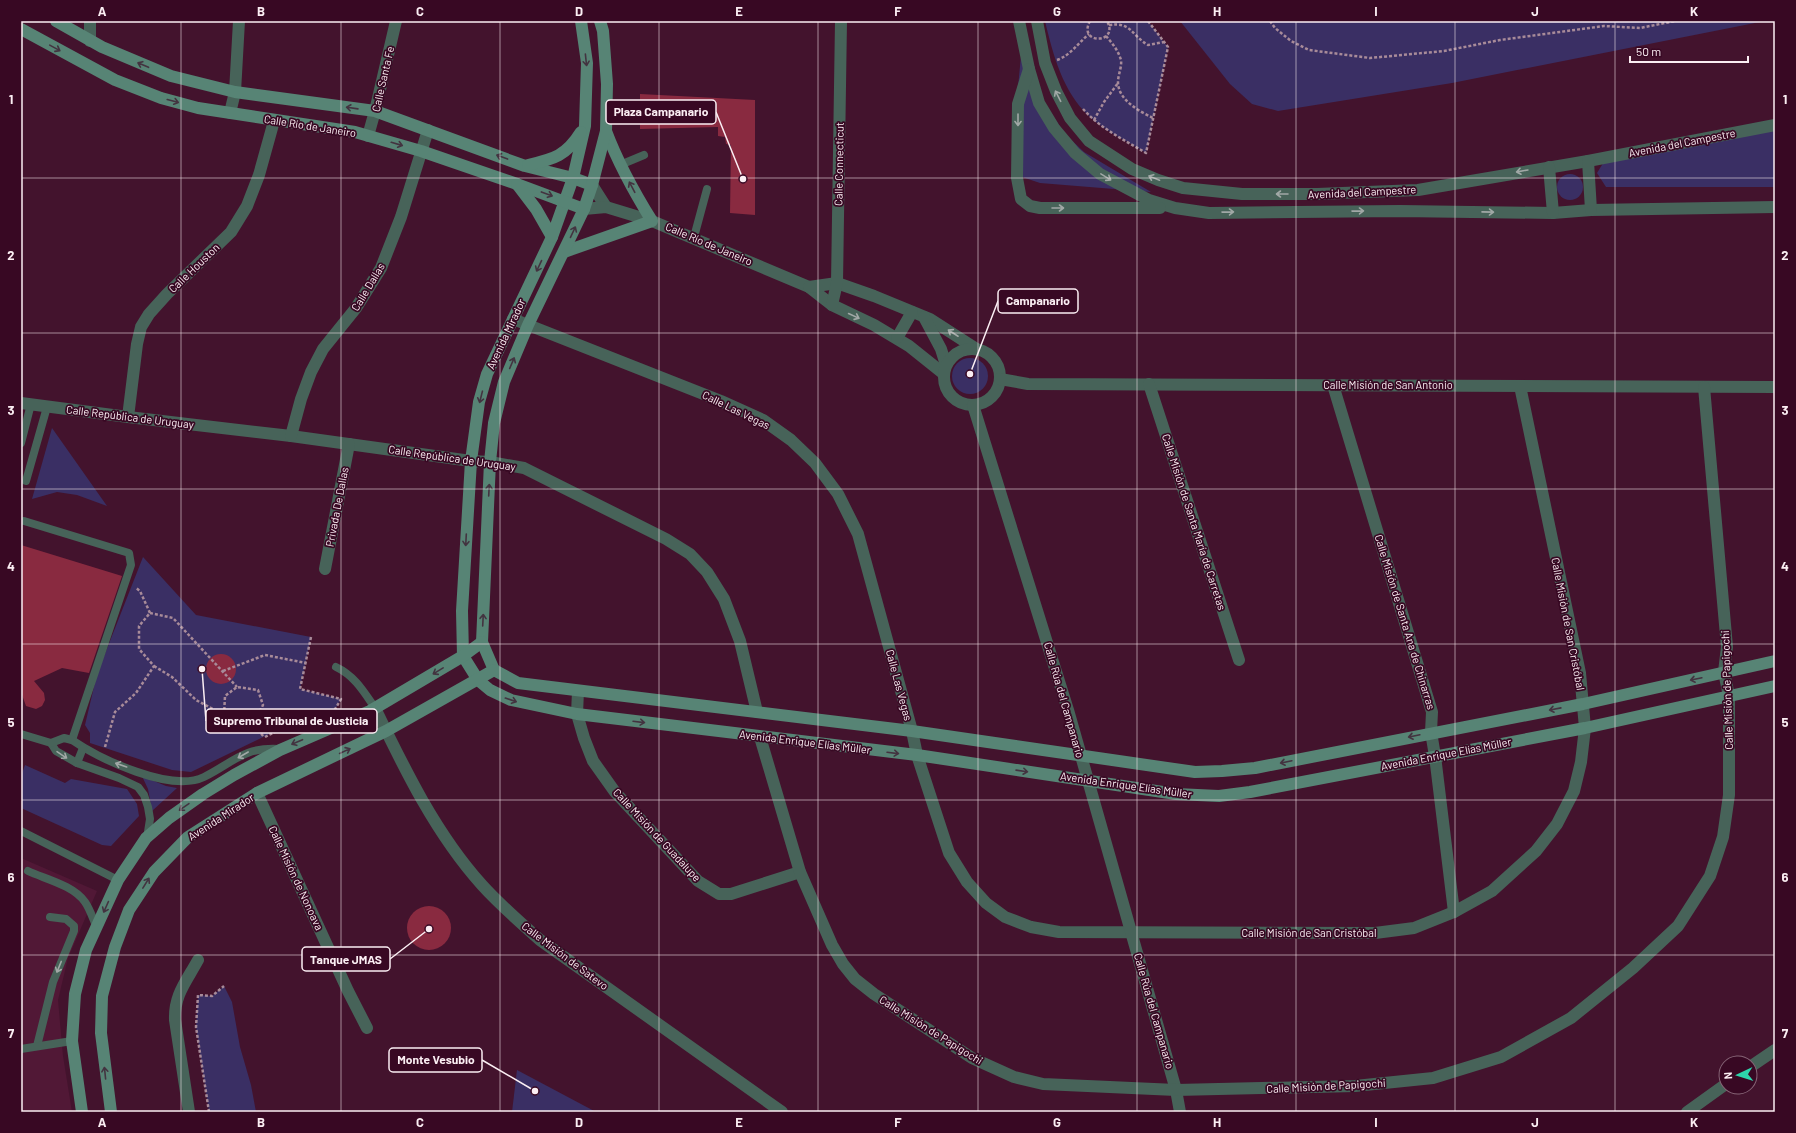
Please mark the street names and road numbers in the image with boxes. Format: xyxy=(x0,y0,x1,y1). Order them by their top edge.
street label: Calle Santa Fe xyxy=(369,45,396,113)
street label: Calle Río de Janeiro xyxy=(263,112,357,139)
street label: Calle Connecticut xyxy=(831,122,846,206)
street label: Avenida del Campestre xyxy=(1627,126,1737,159)
street label: Avenida del Campestre xyxy=(1307,182,1417,201)
street label: Calle Río de Janeiro xyxy=(664,219,755,268)
street label: Calle Houston xyxy=(166,240,222,295)
street label: Calle Dallas xyxy=(348,260,387,313)
street label: Avenida Mirador xyxy=(484,297,528,371)
street label: Calle Misión de San Antonio xyxy=(1323,378,1453,391)
street label: Calle Las Vegas xyxy=(700,388,772,431)
street label: Calle República de Uruguay xyxy=(66,402,195,431)
street label: Calle Misión de Santa María de Carretas xyxy=(1160,432,1229,612)
street label: Calle República de Uruguay xyxy=(388,442,516,473)
street label: Privada De Dallas xyxy=(322,466,351,548)
street label: Calle Misión de Santa Ana de Chinarras xyxy=(1373,533,1438,711)
street label: Calle Misión de San Cristóbal xyxy=(1549,556,1588,691)
street label: Calle Misión de Papigochi xyxy=(1718,630,1735,750)
street label: Calle Rúa del Campanario xyxy=(1042,640,1087,759)
street label: Calle Las Vegas xyxy=(884,648,915,722)
street label: Avenida Enrique Elías Müller xyxy=(738,727,872,756)
street label: Avenida Enrique Elías Müller xyxy=(1380,734,1512,773)
street label: Avenida Enrique Elías Müller xyxy=(1060,769,1193,800)
street label: Calle Misión de Guadalupe xyxy=(611,785,704,884)
street label: Avenida Mirador xyxy=(185,790,256,843)
street label: Calle Misión de Nonoava xyxy=(267,823,326,932)
street label: Calle Misión de Satevo xyxy=(520,919,611,992)
street label: Calle Misión de San Cristóbal xyxy=(1241,926,1377,939)
street label: Calle Rúa del Campanario xyxy=(1132,951,1177,1070)
street label: Calle Misión de Papigochi xyxy=(877,992,986,1067)
street label: Calle Misión de Papigochi xyxy=(1266,1076,1386,1095)

